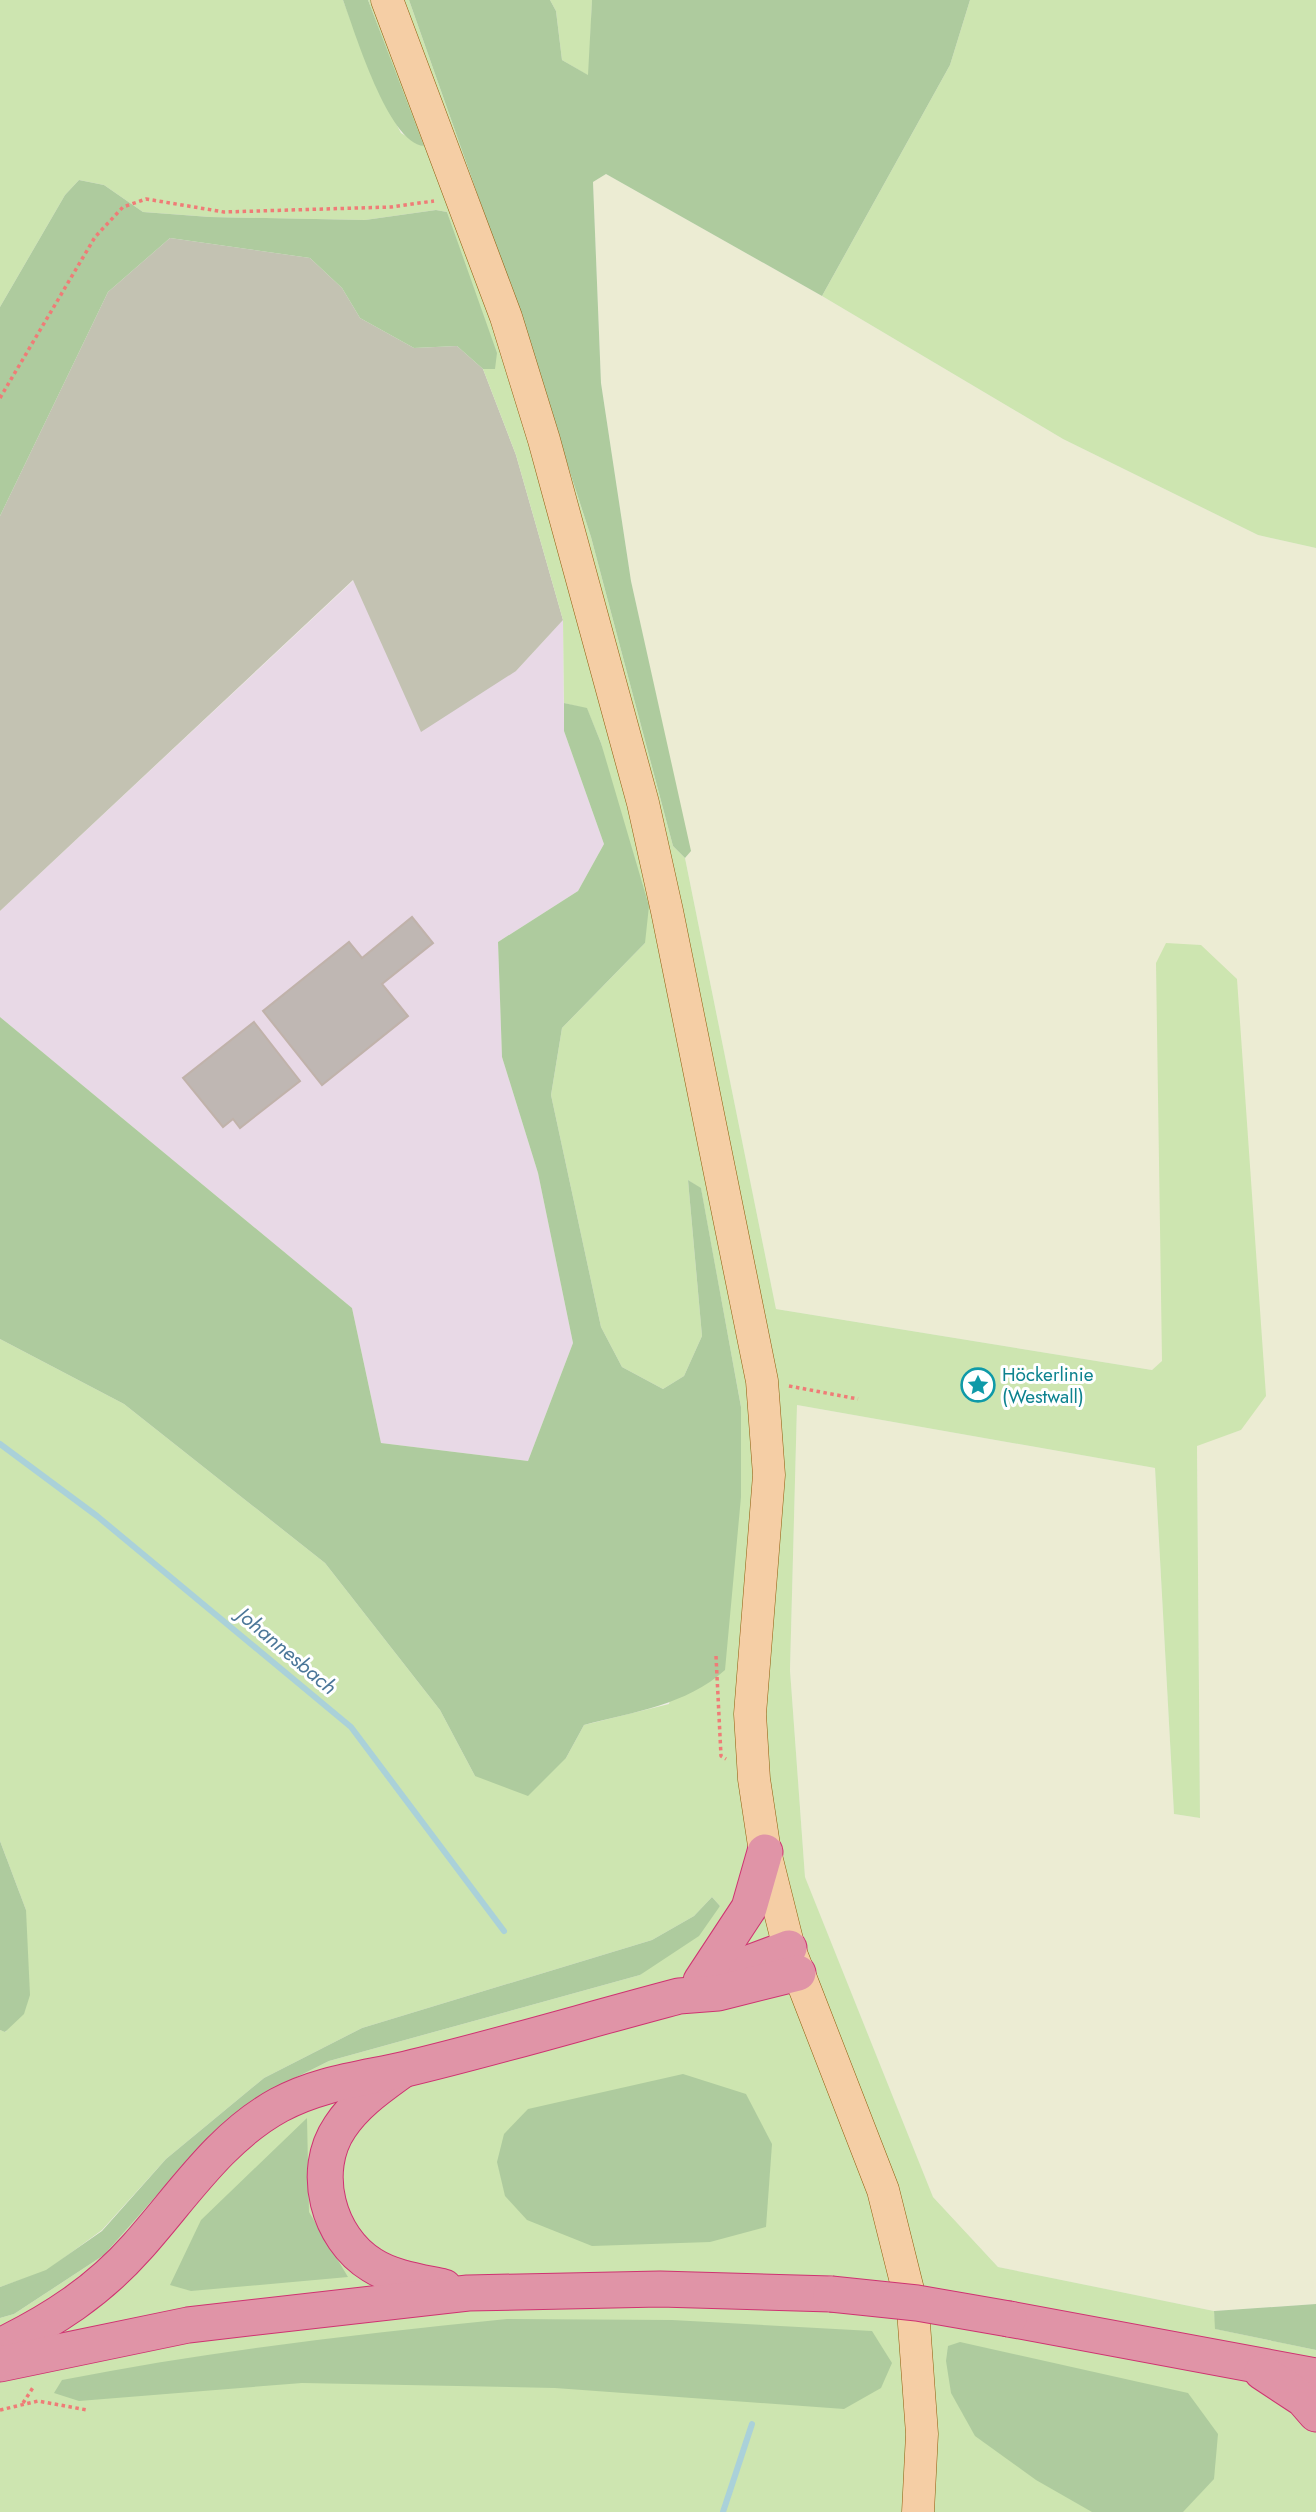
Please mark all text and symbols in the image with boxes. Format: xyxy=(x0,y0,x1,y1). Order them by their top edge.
place label: Höckerlinie (Westwall) xyxy=(1002,1361,1094,1410)
place icon: Höckerlinie (Westwall) xyxy=(959,1366,997,1404)
water label: Johannesbach xyxy=(228,1598,343,1702)

